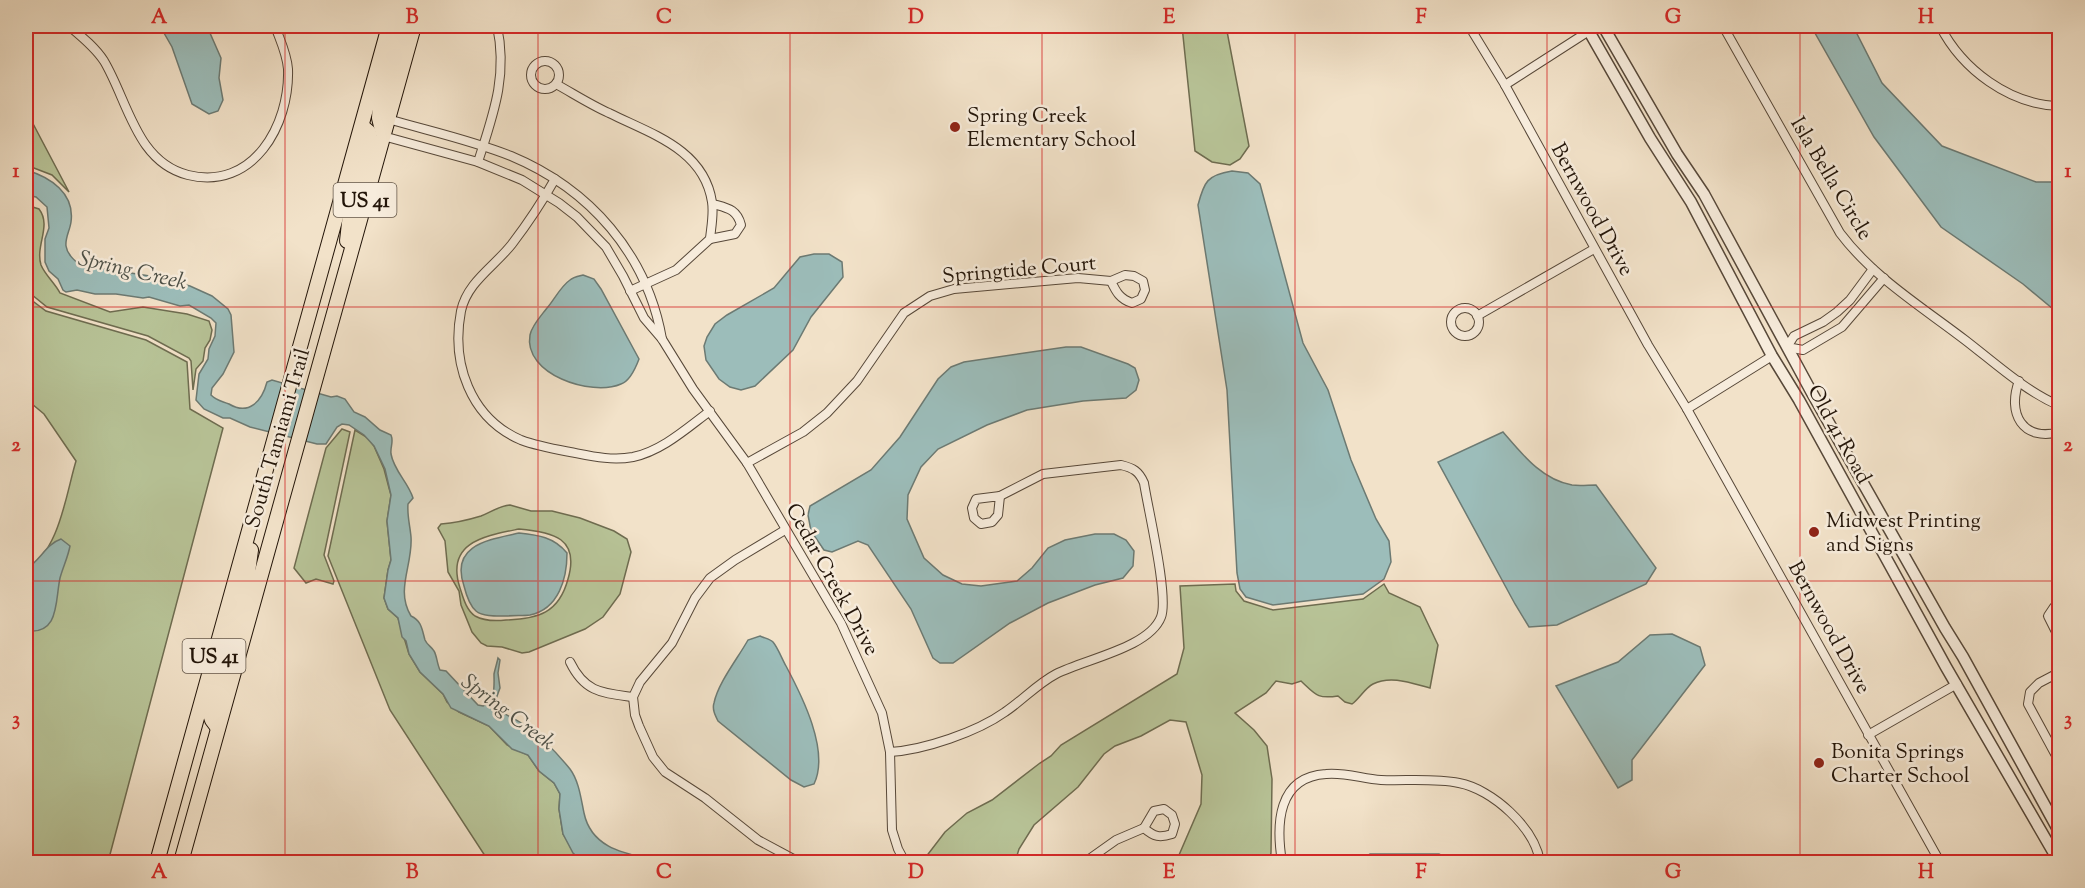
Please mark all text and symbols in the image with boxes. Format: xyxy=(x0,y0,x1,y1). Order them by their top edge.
text: A xyxy=(151,4,168,33)
text: B xyxy=(406,4,419,33)
text: C xyxy=(656,4,672,33)
text: D xyxy=(908,4,924,33)
text: E xyxy=(1163,4,1176,33)
text: F xyxy=(1415,4,1427,33)
text: G xyxy=(1665,4,1682,33)
text: H xyxy=(1918,4,1934,33)
place label: Spring Creek Elementary School xyxy=(967,102,1137,156)
street label: Isla Bella Circle xyxy=(1782,112,1879,246)
marker: Spring Creek Elementary School xyxy=(948,120,962,134)
street label: Bernwood Drive xyxy=(1542,138,1640,282)
text: 1 xyxy=(13,158,20,187)
text: 1 xyxy=(2065,158,2072,187)
road number: US 41 xyxy=(334,183,397,217)
water label: Spring Creek xyxy=(75,244,190,300)
street label: Springtide Court xyxy=(941,249,1097,293)
street label: South Tamiami Trail xyxy=(239,345,319,532)
street label: Old 41 Road xyxy=(1799,380,1878,490)
text: 2 xyxy=(11,432,21,461)
text: 2 xyxy=(2063,432,2073,461)
street label: Cedar Creek Drive xyxy=(777,498,886,662)
place label: Midwest Printing and Signs xyxy=(1826,507,1981,561)
marker: Midwest Printing and Signs xyxy=(1807,525,1821,539)
street label: Bernwood Drive xyxy=(1779,556,1877,700)
road number: US 41 xyxy=(182,639,246,673)
water label: Spring Creek xyxy=(453,667,561,759)
text: 3 xyxy=(12,706,20,735)
text: 3 xyxy=(2064,706,2072,735)
place label: Bonita Springs Charter School xyxy=(1831,738,1970,792)
marker: Bonita Springs Charter School xyxy=(1812,756,1826,770)
text: A xyxy=(151,859,168,888)
text: B xyxy=(406,859,419,888)
text: C xyxy=(656,859,672,888)
text: D xyxy=(908,859,924,888)
text: E xyxy=(1163,859,1176,888)
text: F xyxy=(1415,859,1427,888)
text: G xyxy=(1665,859,1682,888)
text: H xyxy=(1918,859,1934,888)

